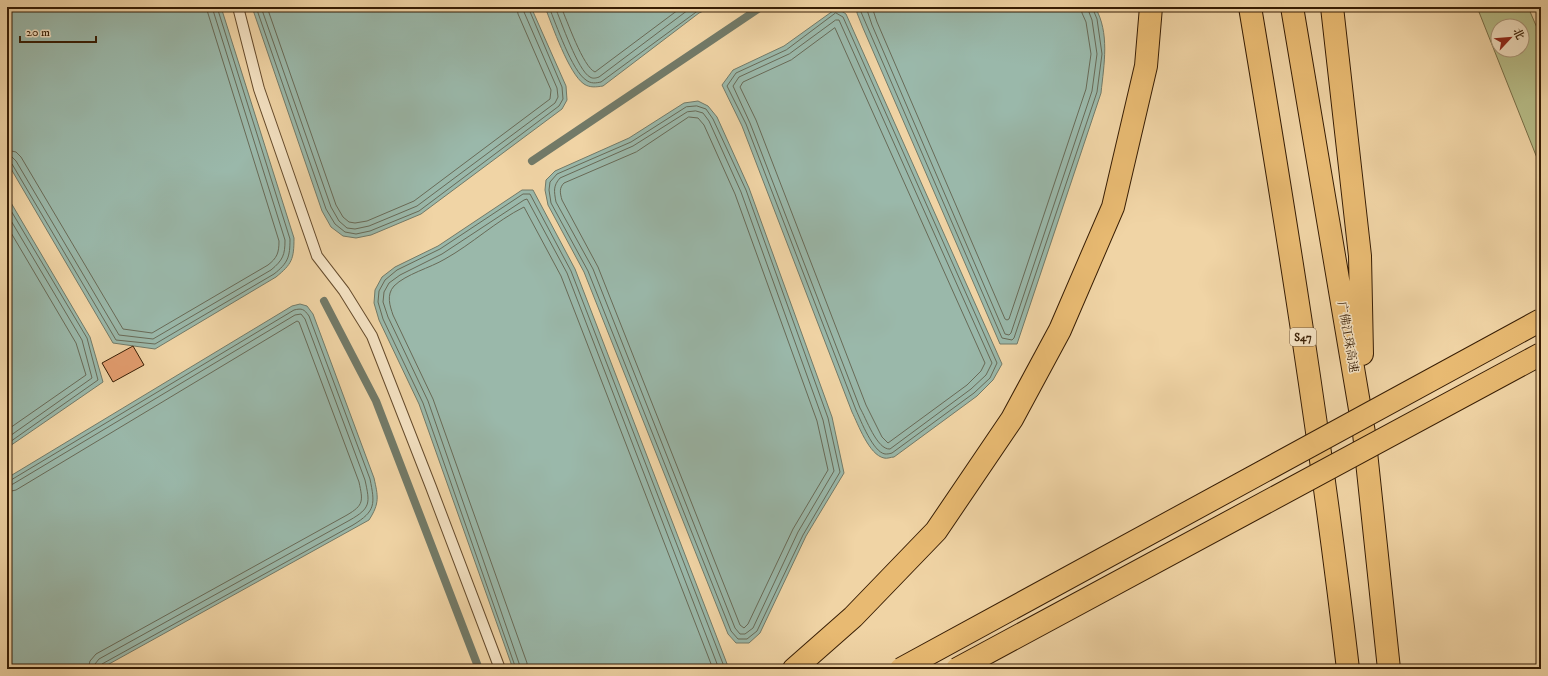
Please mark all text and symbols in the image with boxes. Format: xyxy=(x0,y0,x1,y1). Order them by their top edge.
scale bar xyxy=(20,18,96,44)
north arrow xyxy=(1490,18,1530,58)
text: 20 m xyxy=(26,25,50,40)
text: 北 xyxy=(1509,26,1527,42)
street label: 广佛江珠高速 xyxy=(1334,300,1361,374)
road number: S47 xyxy=(1290,328,1316,346)

